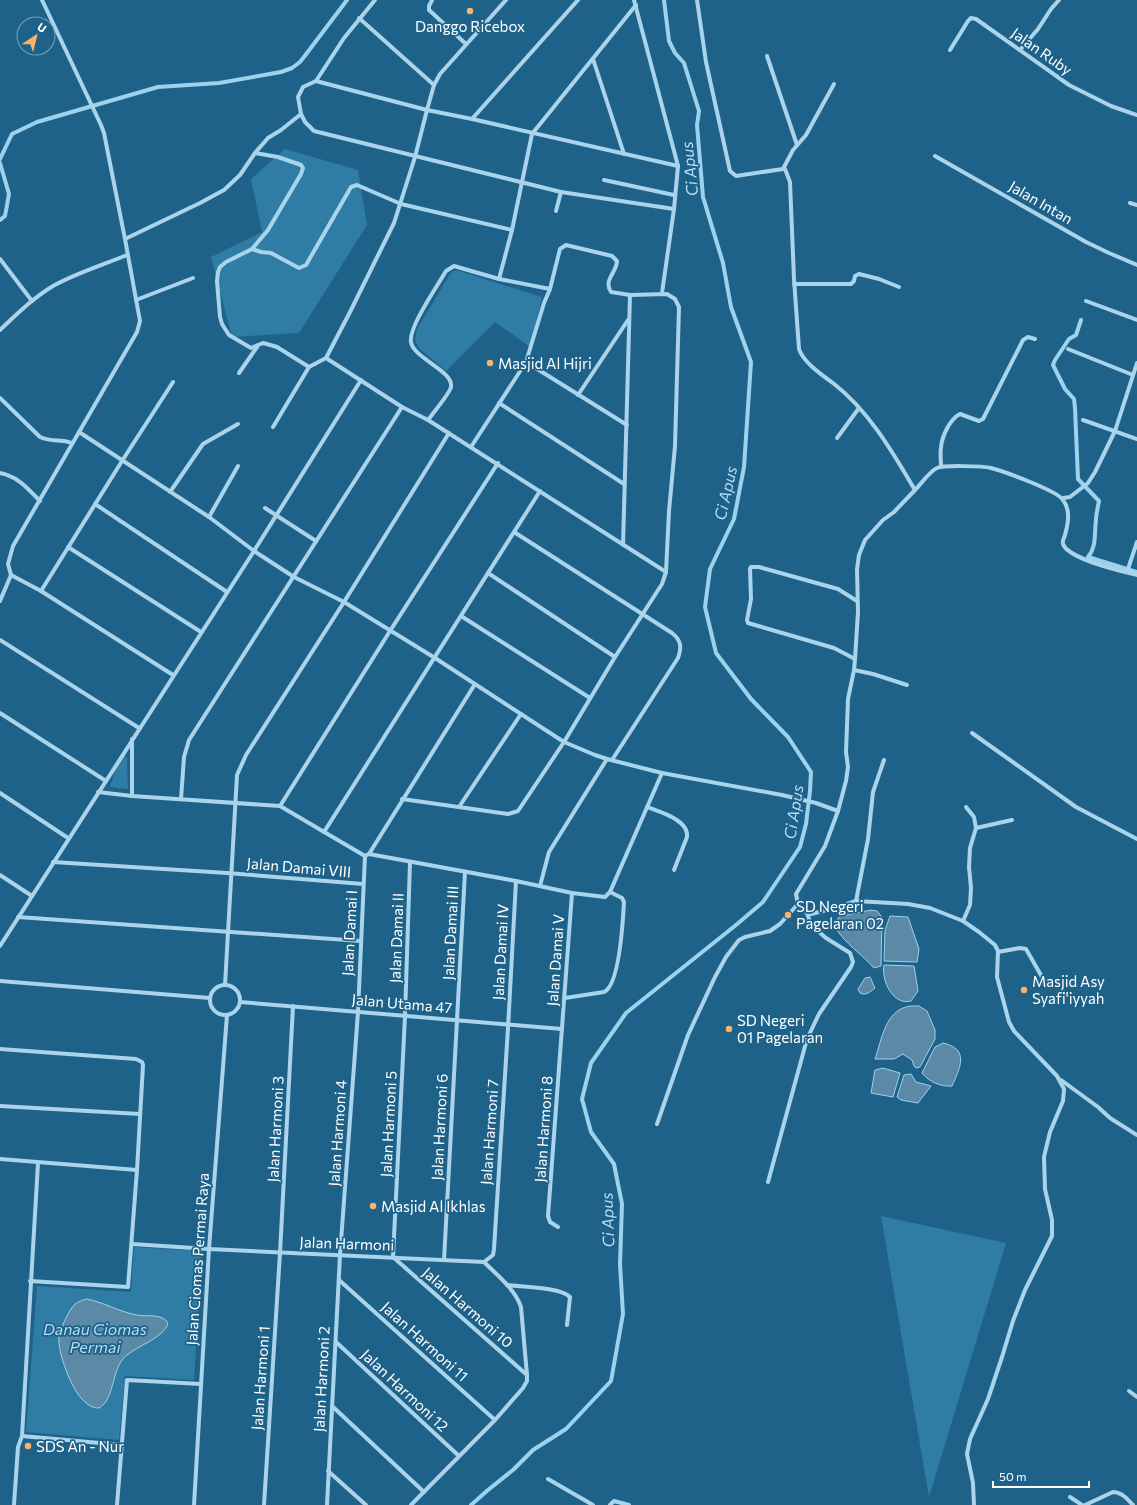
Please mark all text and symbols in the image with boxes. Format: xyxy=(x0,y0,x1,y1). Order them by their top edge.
marker: Danggo Ricebox xyxy=(465,6,475,16)
north arrow xyxy=(16,16,56,56)
place label: Danggo Ricebox xyxy=(415,17,525,35)
text: U xyxy=(35,20,49,35)
street label: Jalan Ruby xyxy=(1008,24,1076,79)
water label: Ci Apus xyxy=(677,141,701,197)
street label: Jalan Intan xyxy=(1006,177,1076,227)
place label: Masjid Al Hijri xyxy=(498,354,592,372)
marker: Masjid Al Hijri xyxy=(485,358,495,368)
water label: Ci Apus xyxy=(710,464,740,522)
water label: Ci Apus xyxy=(779,783,807,841)
street label: Jalan Damai VIII xyxy=(246,853,352,881)
street label: Jalan Damai III xyxy=(439,885,461,981)
street label: Jalan Damai I xyxy=(338,890,360,976)
street label: Jalan Damai II xyxy=(385,893,407,983)
place label: SD Negeri Pagelaran 02 xyxy=(796,897,884,932)
street label: Jalan Damai IV xyxy=(488,903,512,1001)
marker: SD Negeri Pagelaran 02 xyxy=(783,910,793,920)
street label: Jalan Damai V xyxy=(543,913,567,1007)
place label: Masjid Asy Syafi'iyyah xyxy=(1032,972,1105,1007)
marker: Masjid Asy Syafi'iyyah xyxy=(1019,985,1029,995)
street label: Jalan Utama 47 xyxy=(351,990,453,1016)
place label: SD Negeri 01 Pagelaran xyxy=(737,1011,823,1046)
marker: SD Negeri 01 Pagelaran xyxy=(724,1024,734,1034)
street label: Jalan Harmoni 5 xyxy=(376,1070,400,1178)
street label: Jalan Harmoni 6 xyxy=(427,1073,451,1181)
street label: Jalan Harmoni 3 xyxy=(263,1075,287,1183)
street label: Jalan Harmoni 8 xyxy=(530,1075,556,1183)
street label: Jalan Harmoni 4 xyxy=(324,1079,350,1187)
street label: Jalan Harmoni 7 xyxy=(476,1079,502,1185)
street label: Jalan Ciomas Permai Raya xyxy=(182,1172,212,1346)
water label: Ci Apus xyxy=(597,1192,617,1248)
place label: Masjid Al Ikhlas xyxy=(381,1197,486,1215)
marker: Masjid Al Ikhlas xyxy=(368,1201,378,1211)
street label: Jalan Harmoni xyxy=(299,1232,395,1254)
street label: Jalan Harmoni 10 xyxy=(419,1263,517,1351)
street label: Jalan Harmoni 11 xyxy=(378,1297,472,1385)
water label: Danau Ciomas Permai xyxy=(43,1319,147,1356)
street label: Jalan Harmoni 1 xyxy=(247,1325,273,1431)
street label: Jalan Harmoni 2 xyxy=(309,1326,333,1432)
street label: Jalan Harmoni 12 xyxy=(358,1345,452,1435)
place label: SDS An - Nur xyxy=(36,1437,124,1455)
marker: SDS An - Nur xyxy=(23,1441,33,1451)
scale bar xyxy=(993,1463,1089,1489)
text: 50 m xyxy=(999,1469,1027,1483)

